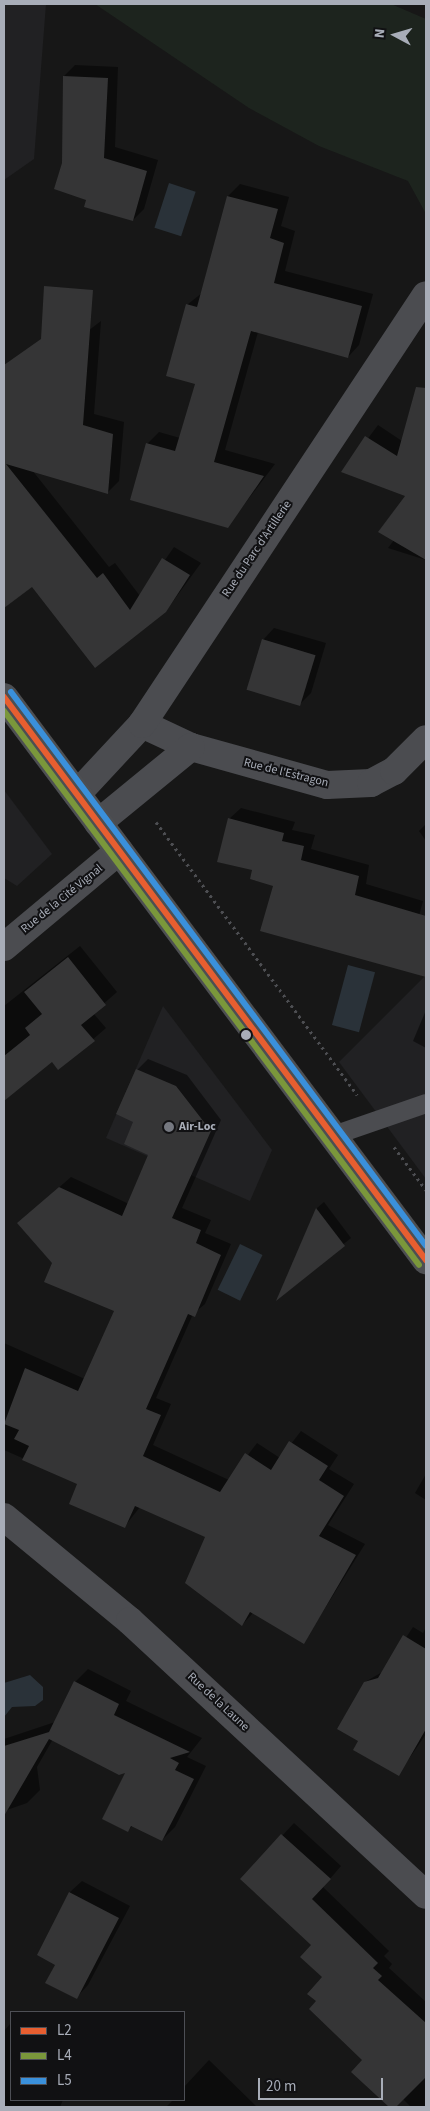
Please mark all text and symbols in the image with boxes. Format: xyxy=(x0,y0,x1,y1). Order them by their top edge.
north arrow xyxy=(370,10,420,60)
text: N xyxy=(370,28,391,39)
street label: Rue du Parc d'Artillerie xyxy=(219,498,295,600)
street label: Rue de l'Estragon xyxy=(242,756,330,790)
street label: Rue de la Cité Vignal xyxy=(18,862,106,936)
unlabelled marker xyxy=(241,1030,251,1040)
place label: Air-Loc xyxy=(179,1120,216,1134)
marker: Air-Loc xyxy=(163,1121,175,1133)
street label: Rue de la Laune xyxy=(184,1670,252,1734)
legend xyxy=(10,2011,185,2101)
text: L2 xyxy=(57,2020,72,2041)
text: L4 xyxy=(57,2045,72,2066)
scale bar xyxy=(260,2068,385,2100)
text: L5 xyxy=(57,2070,72,2091)
text: 20 m xyxy=(266,2076,296,2097)

